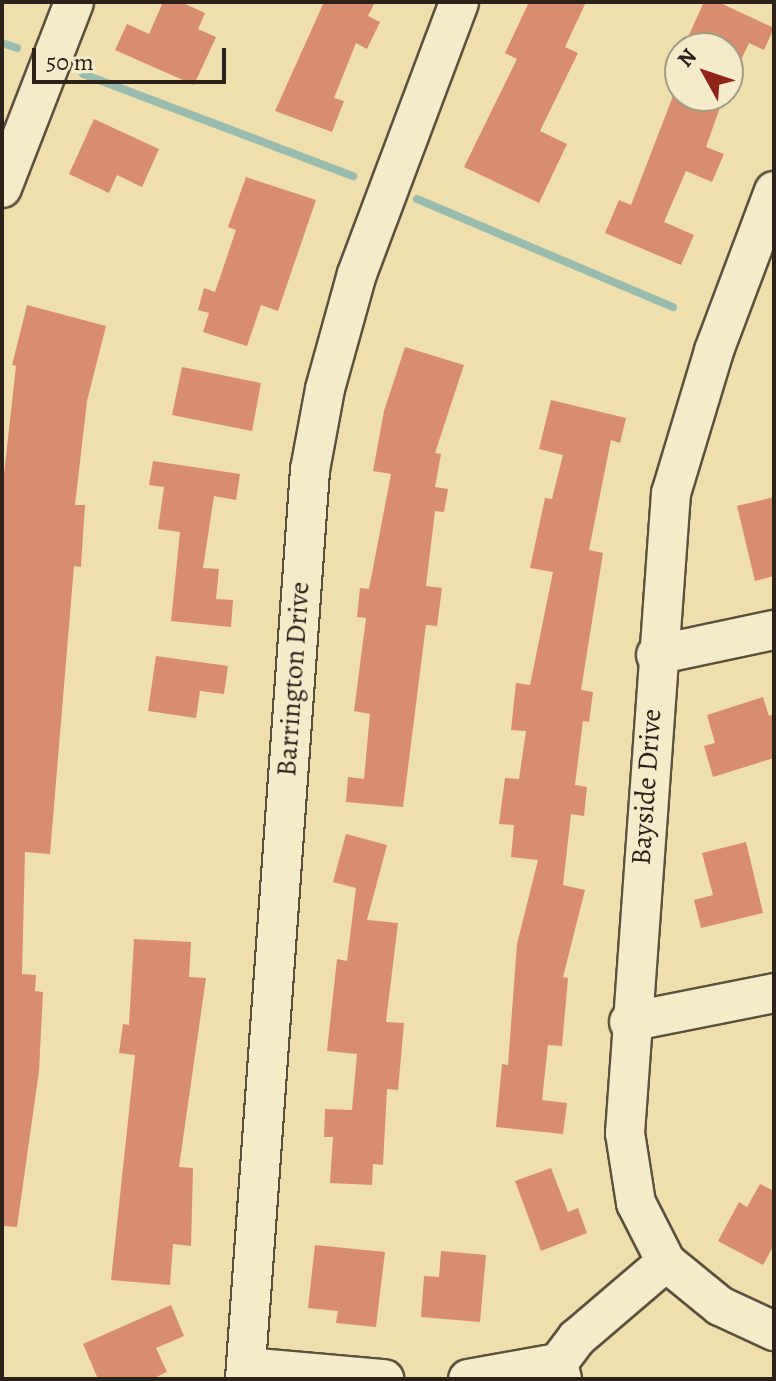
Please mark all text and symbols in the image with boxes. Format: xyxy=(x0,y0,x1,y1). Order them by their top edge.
scale bar xyxy=(36,32,230,82)
north arrow xyxy=(664,32,744,112)
text: N xyxy=(671,42,704,74)
text: 50 m xyxy=(46,46,94,78)
street label: Barrington Drive xyxy=(269,580,317,778)
street label: Bayside Drive xyxy=(624,708,668,866)

